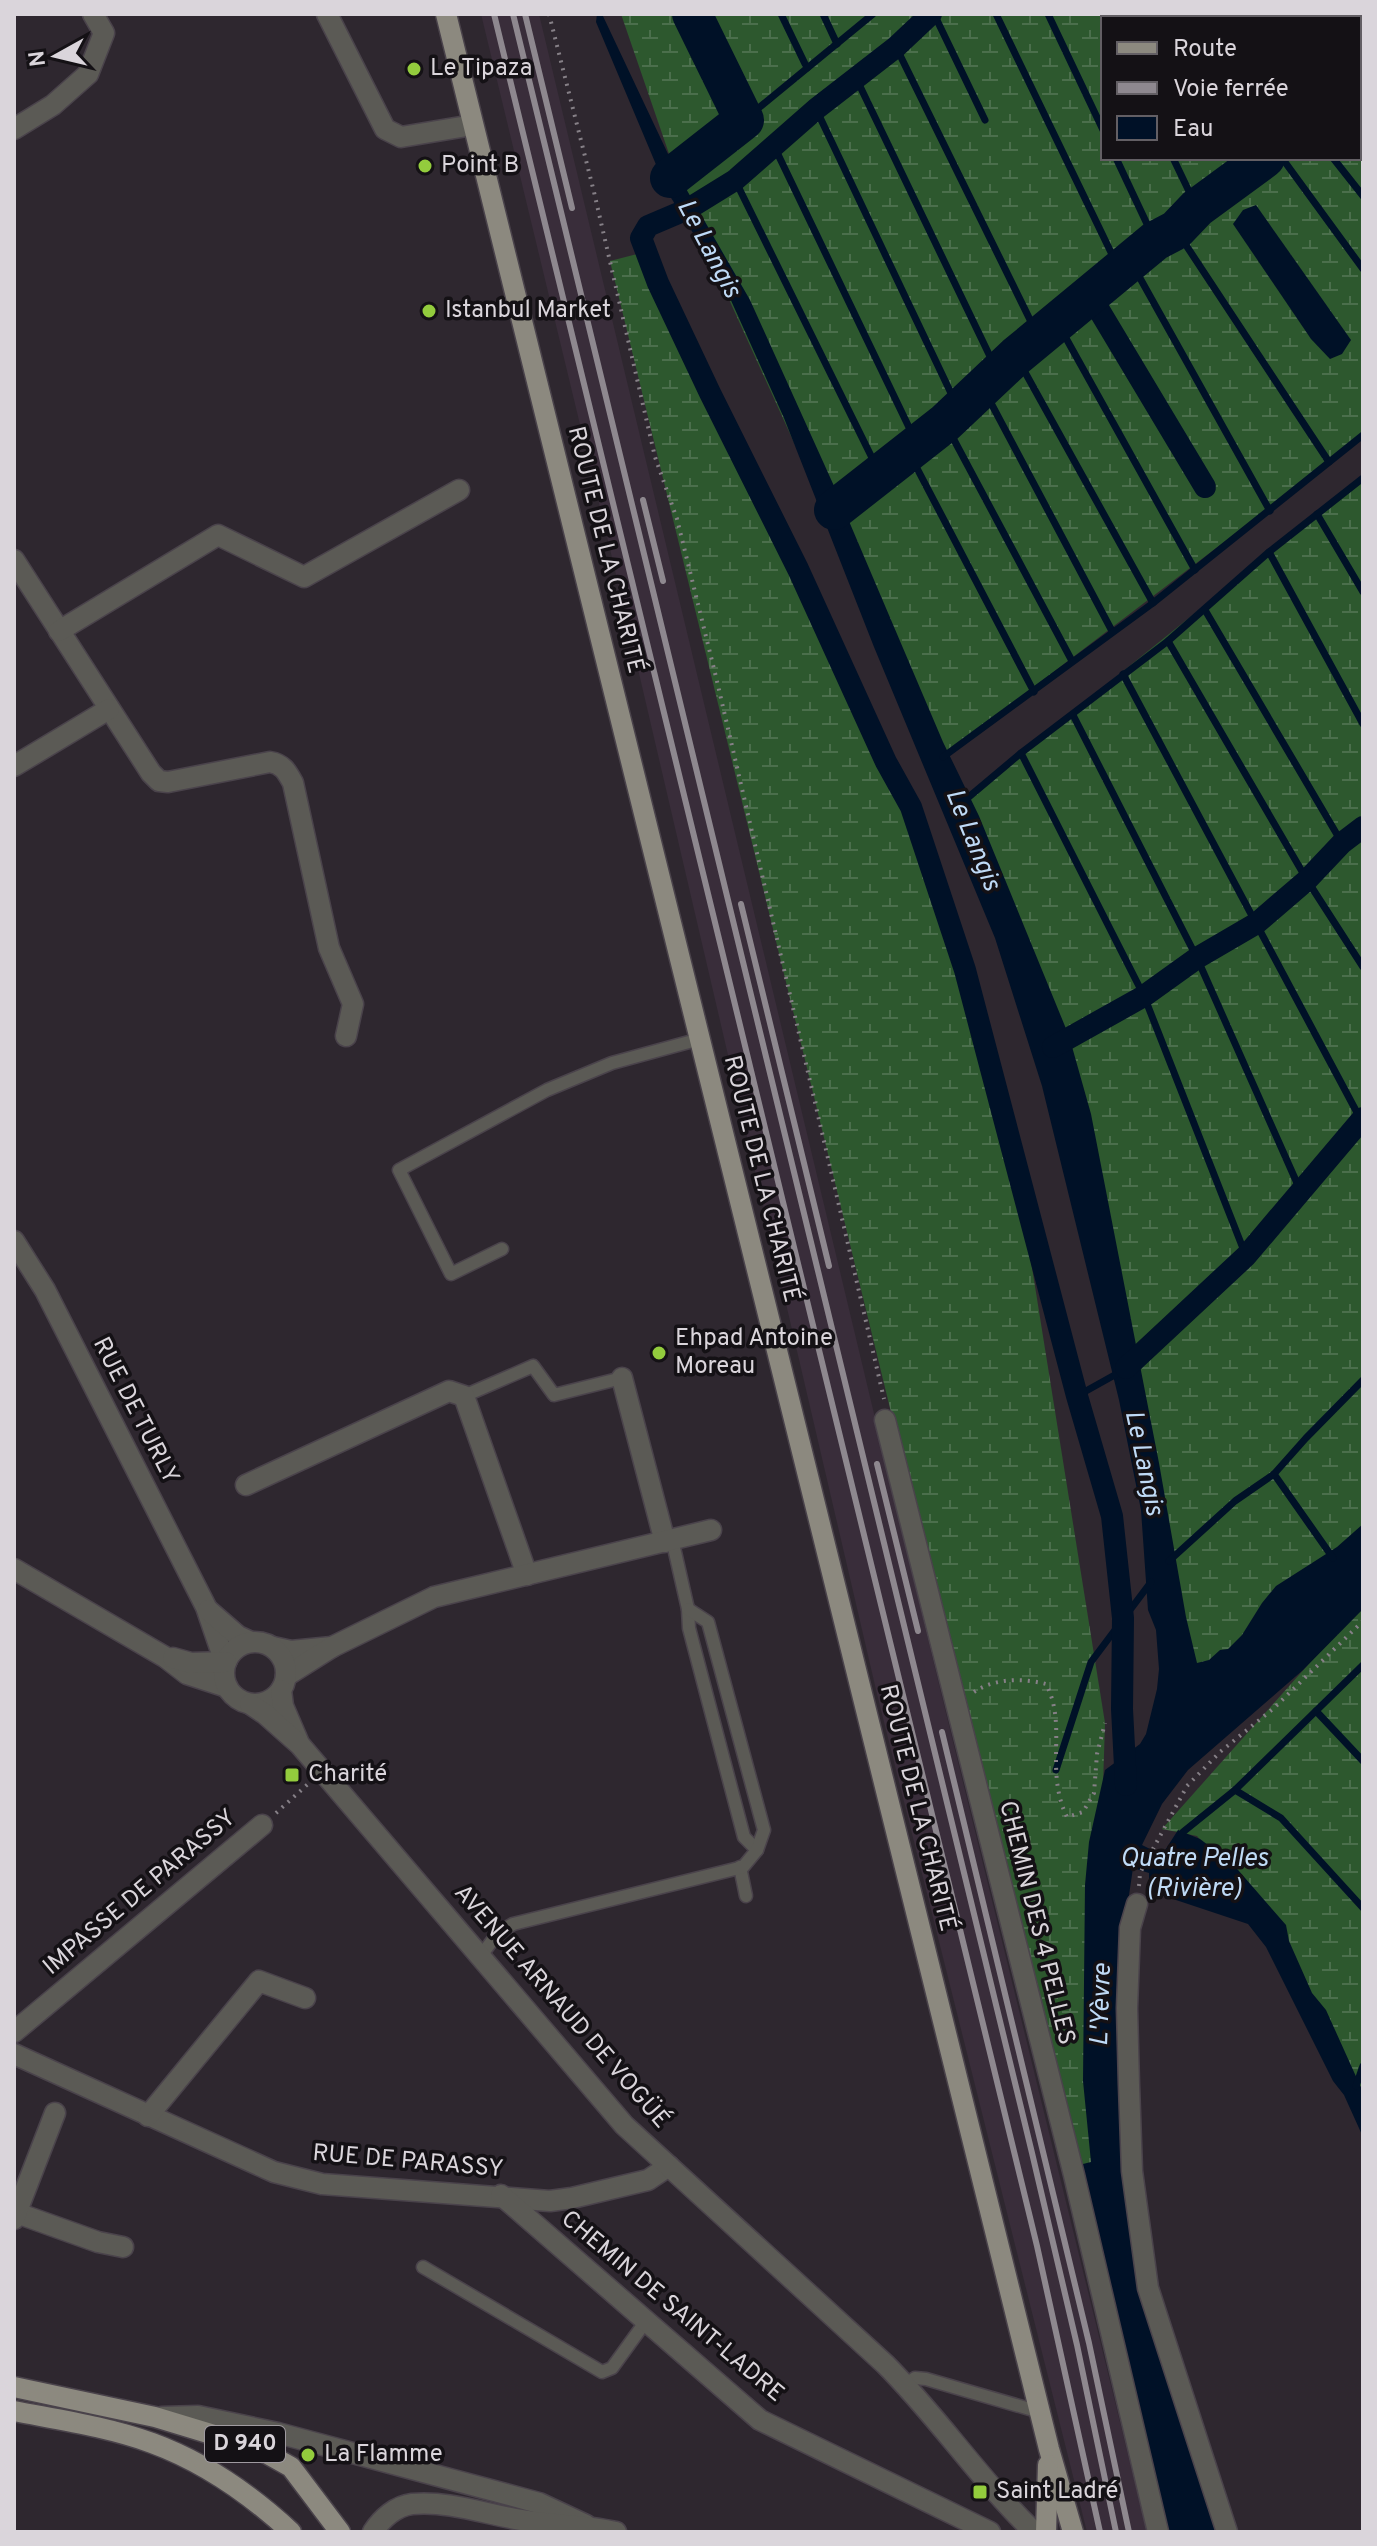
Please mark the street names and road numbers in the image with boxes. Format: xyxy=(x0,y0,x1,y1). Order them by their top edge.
street label: ROUTE DE LA CHARITÉ xyxy=(560,423,652,677)
street label: ROUTE DE LA CHARITÉ xyxy=(716,1052,808,1306)
street label: RUE DE TURLY xyxy=(85,1333,185,1489)
street label: ROUTE DE LA CHARITÉ xyxy=(872,1681,964,1935)
street label: CHEMIN DES 4 PELLES xyxy=(991,1798,1081,2048)
street label: IMPASSE DE PARASSY xyxy=(38,1804,242,1982)
street label: AVENUE ARNAUD DE VOGÜÉ xyxy=(447,1877,677,2135)
street label: RUE DE PARASSY xyxy=(311,2139,505,2185)
street label: CHEMIN DE SAINT-LADRE xyxy=(554,2205,790,2409)
road number: D 940 xyxy=(205,2426,285,2462)

